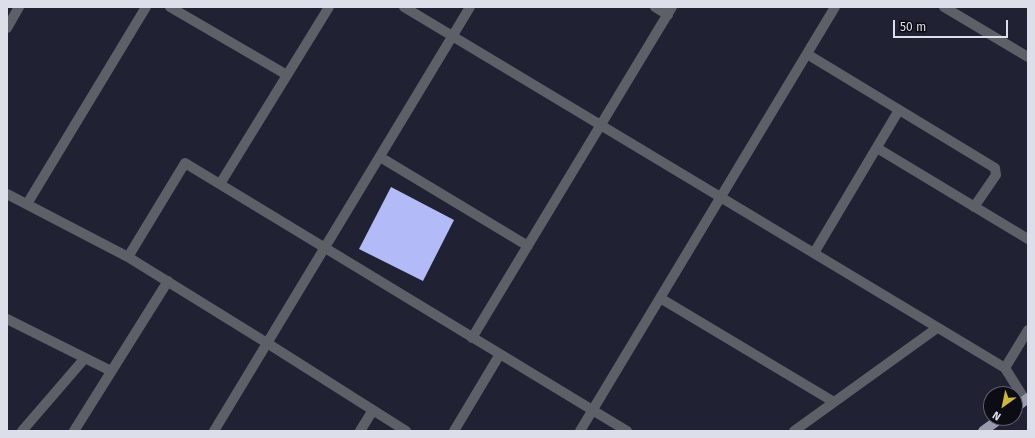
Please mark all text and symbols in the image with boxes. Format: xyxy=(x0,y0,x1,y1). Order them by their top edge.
scale bar xyxy=(895,12,1010,38)
text: 50 m xyxy=(900,20,926,34)
north arrow xyxy=(983,386,1023,426)
text: N xyxy=(990,408,1003,423)

